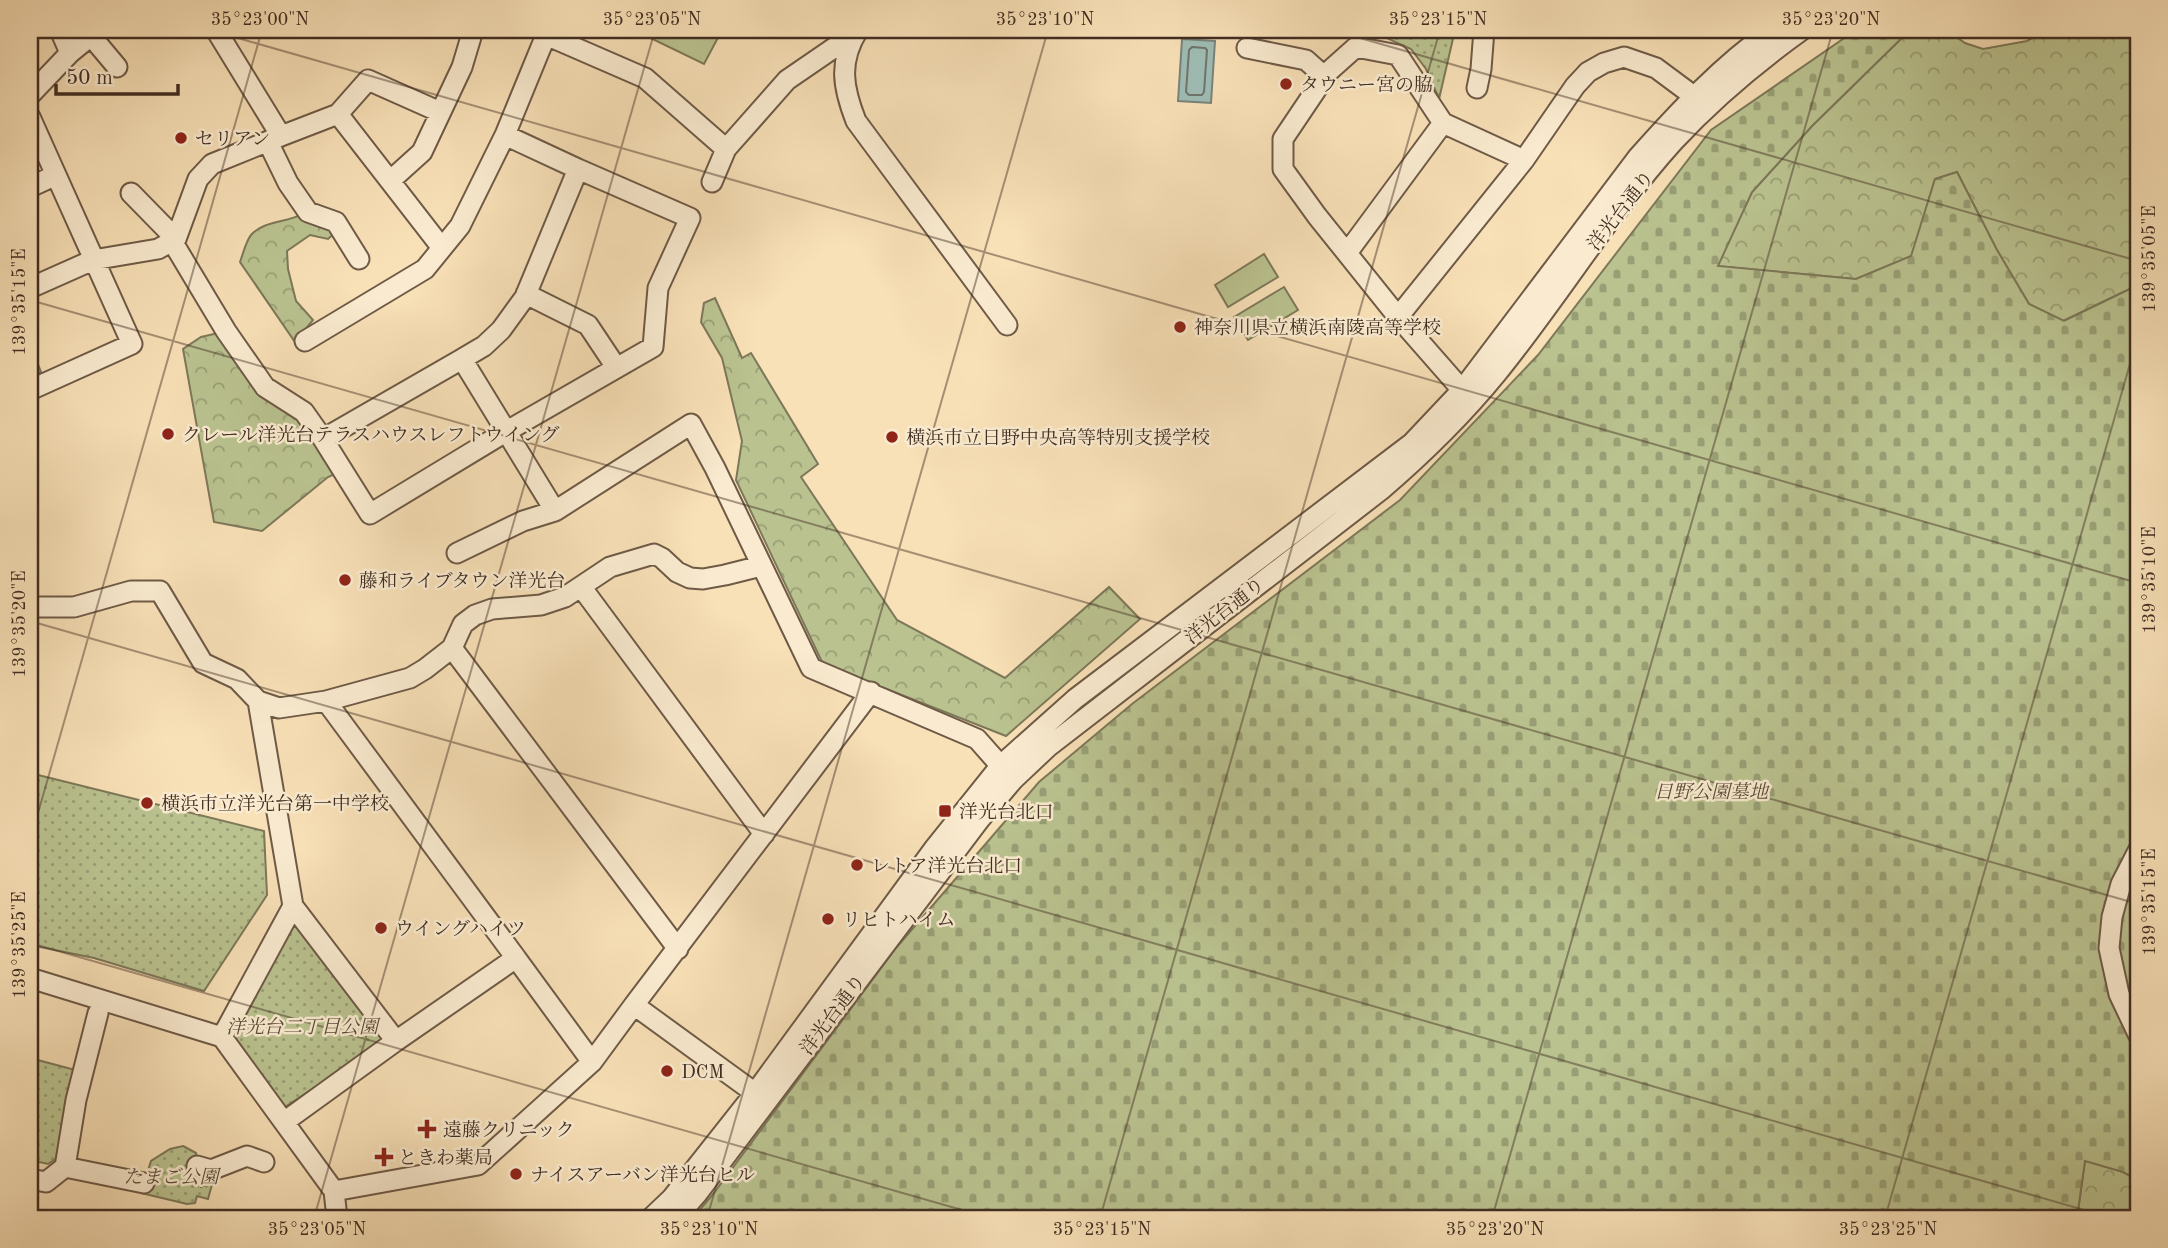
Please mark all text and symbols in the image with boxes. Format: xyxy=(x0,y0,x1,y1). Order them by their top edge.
text: 35°23'00"N xyxy=(211,11,309,29)
text: 35°23'05"N xyxy=(603,11,701,29)
text: 35°23'10"N xyxy=(996,11,1094,29)
text: 35°23'15"N xyxy=(1389,11,1487,29)
text: 35°23'20"N xyxy=(1782,11,1880,29)
scale bar xyxy=(56,52,178,96)
text: 50 m xyxy=(66,68,113,89)
place label: タウニー宮の脇 xyxy=(1300,75,1433,96)
marker: タウニー宮の脇 xyxy=(1278,76,1294,92)
marker: セリアン xyxy=(173,130,189,146)
place label: セリアン xyxy=(195,130,270,150)
street label: 洋光台通り xyxy=(1583,166,1659,255)
text: 139°35'05"E xyxy=(2141,205,2159,313)
text: 139°35'15"E xyxy=(11,248,29,356)
place label: 神奈川県立横浜南陵高等学校 xyxy=(1194,317,1441,339)
marker: 神奈川県立横浜南陵高等学校 xyxy=(1172,319,1188,335)
place label: クレール洋光台テラスハウスレフトウイング xyxy=(182,424,560,446)
marker: クレール洋光台テラスハウスレフトウイング xyxy=(160,426,176,442)
place label: 横浜市立日野中央高等特別支援学校 xyxy=(906,428,1210,449)
marker: 横浜市立日野中央高等特別支援学校 xyxy=(884,429,900,445)
text: 139°35'10"E xyxy=(2141,526,2159,634)
text: 139°35'20"E xyxy=(11,570,29,678)
place label: 藤和ライブタウン洋光台 xyxy=(359,570,566,592)
marker: 藤和ライブタウン洋光台 xyxy=(337,572,353,588)
street label: 洋光台通り xyxy=(1180,573,1269,649)
park label: 日野公園墓地 xyxy=(1654,781,1770,803)
place label: 横浜市立洋光台第一中学校 xyxy=(161,793,389,815)
marker: 横浜市立洋光台第一中学校 xyxy=(139,795,155,811)
place label: 洋光台北口 xyxy=(959,801,1054,823)
marker: 洋光台北口 xyxy=(937,803,953,819)
text: 139°35'15"E xyxy=(2141,848,2159,956)
place label: レトア洋光台北口 xyxy=(871,855,1022,877)
marker: レトア洋光台北口 xyxy=(849,857,865,873)
text: 139°35'25"E xyxy=(11,891,29,999)
marker: リヒトハイム xyxy=(820,911,836,927)
place label: リヒトハイム xyxy=(842,911,956,931)
place label: ウイングハイツ xyxy=(395,919,526,940)
marker: ウイングハイツ xyxy=(373,920,389,936)
street label: 洋光台通り xyxy=(795,970,870,1059)
park label: 洋光台二丁目公園 xyxy=(226,1016,381,1038)
marker: DCM xyxy=(659,1063,675,1079)
place label: DCM xyxy=(681,1064,725,1083)
marker: 遠藤クリニック xyxy=(417,1119,437,1139)
place label: 遠藤クリニック xyxy=(443,1120,575,1141)
place label: ときわ薬局 xyxy=(398,1148,493,1169)
marker: ときわ薬局 xyxy=(376,1149,392,1165)
place label: ナイスアーバン洋光台ヒル xyxy=(530,1164,755,1186)
marker: ナイスアーバン洋光台ヒル xyxy=(508,1166,524,1182)
park label: たまご公園 xyxy=(123,1167,221,1188)
text: 35°23'05"N xyxy=(268,1221,366,1239)
text: 35°23'10"N xyxy=(660,1221,758,1239)
text: 35°23'15"N xyxy=(1053,1221,1151,1239)
text: 35°23'20"N xyxy=(1446,1221,1544,1239)
text: 35°23'25"N xyxy=(1839,1221,1937,1239)

